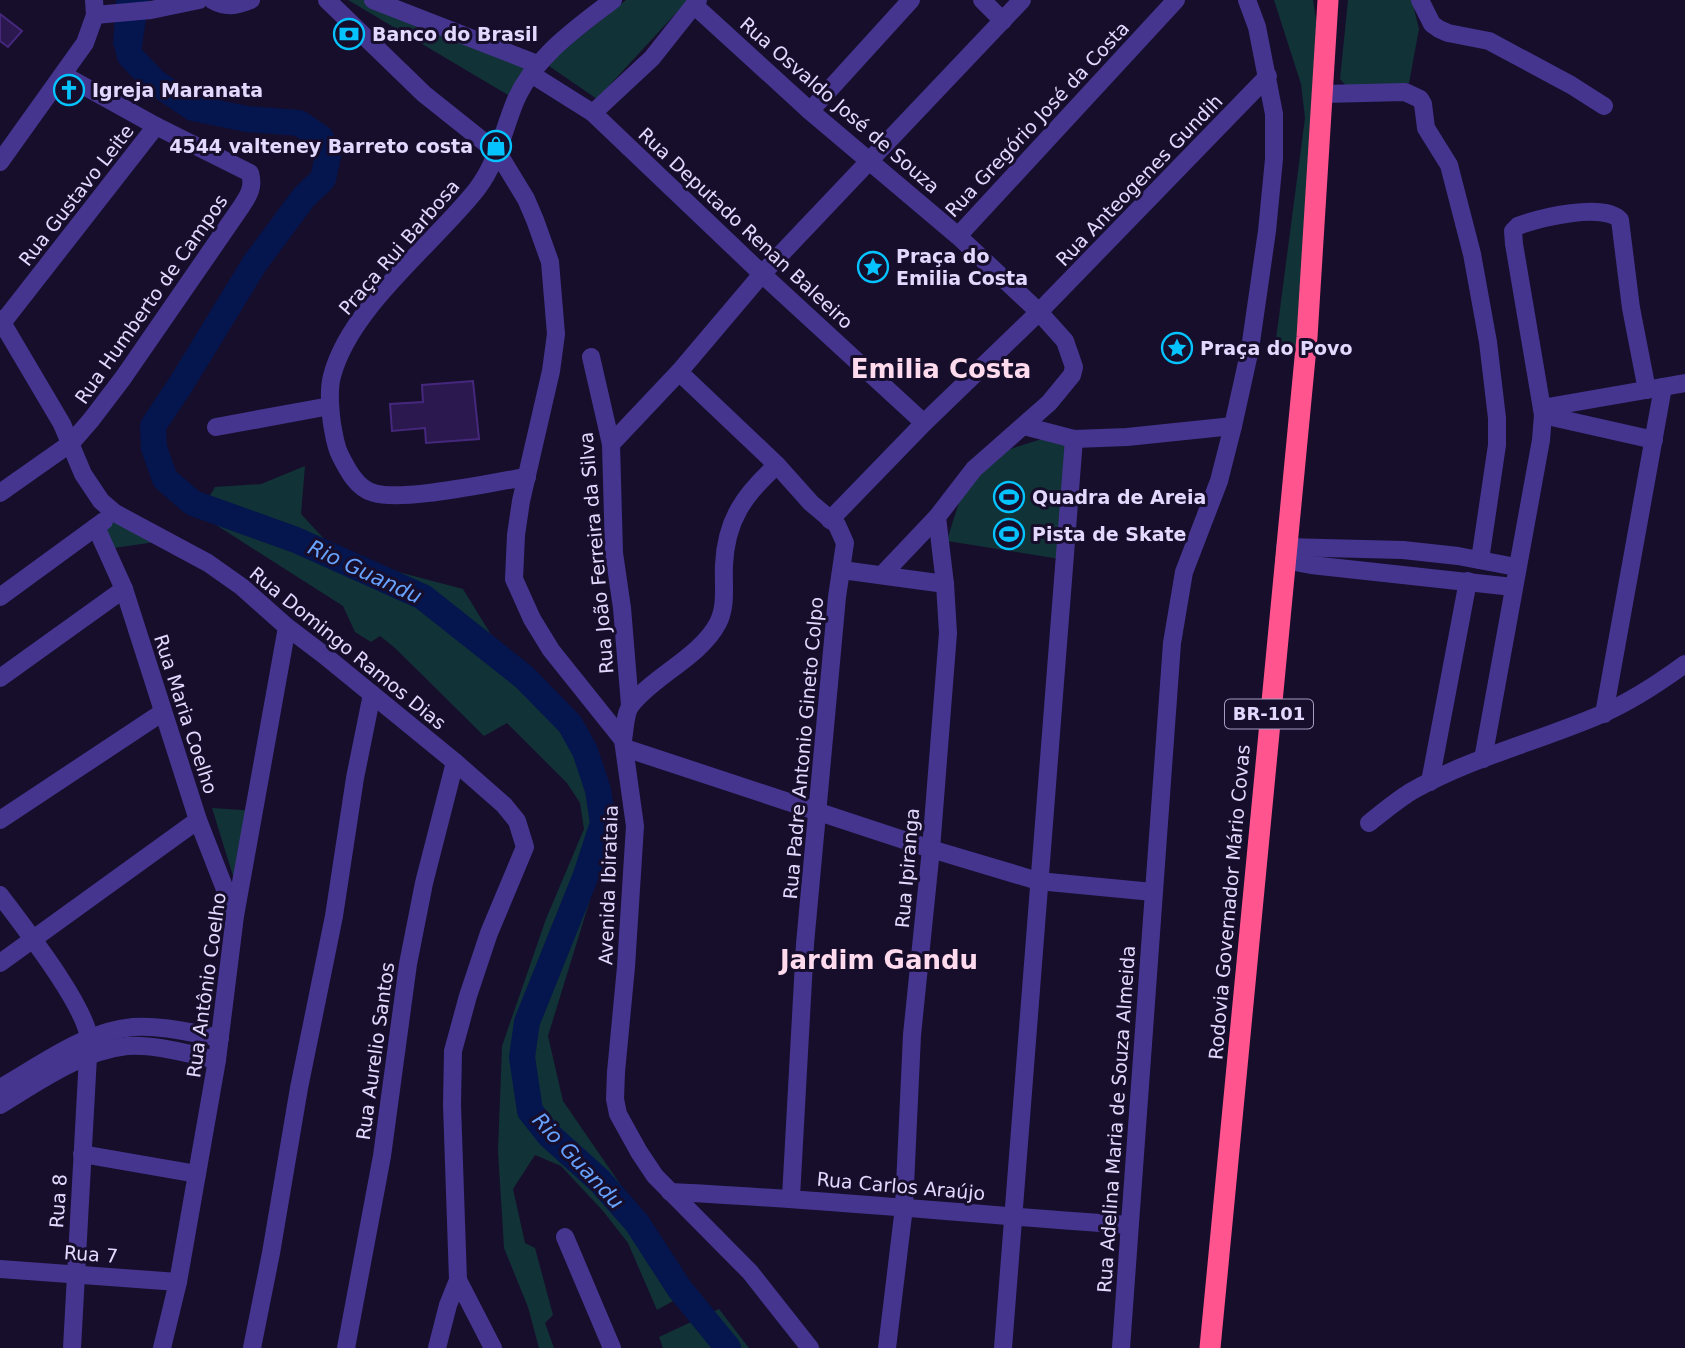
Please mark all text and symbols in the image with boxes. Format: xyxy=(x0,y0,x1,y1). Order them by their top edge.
street label: Rua Osvaldo José de Souza xyxy=(736,12,944,198)
bank icon: Banco do Brasil xyxy=(332,17,366,51)
street label: Rua Gregório José da Costa xyxy=(941,17,1133,221)
place label: Banco do Brasil xyxy=(372,23,538,45)
church icon: Igreja Maranata xyxy=(52,73,86,107)
place label: Igreja Maranata xyxy=(92,79,263,101)
street label: Rua Anteogenes Gundih xyxy=(1051,90,1227,270)
street label: Rua Gustavo Leite xyxy=(14,120,138,270)
street label: Rua Deputado Renan Baleeiro xyxy=(634,123,858,333)
shop icon: 4544 valteney Barreto costa xyxy=(479,129,513,163)
place label: 4544 valteney Barreto costa xyxy=(169,135,473,157)
street label: Praça Rui Barbosa xyxy=(334,175,464,319)
street label: Rua Humberto de Campos xyxy=(70,190,232,408)
place label: Praça do Emilia Costa xyxy=(896,245,1028,289)
place icon: Praça do Emilia Costa xyxy=(856,250,890,284)
place icon: Praça do Povo xyxy=(1160,331,1194,365)
place label: Praça do Povo xyxy=(1200,337,1353,359)
district label: Emilia Costa xyxy=(851,354,1031,384)
street label: Rua João Ferreira da Silva xyxy=(574,431,618,675)
sports icon: Quadra de Areia xyxy=(992,480,1026,514)
place label: Quadra de Areia xyxy=(1032,486,1206,508)
sports icon: Pista de Skate xyxy=(992,517,1026,551)
place label: Pista de Skate xyxy=(1032,523,1186,545)
water label: Rio Guandu xyxy=(304,535,426,609)
street label: Rua Domingo Ramos Dias xyxy=(246,562,450,734)
street label: Rua Padre Antonio Gineto Colpo xyxy=(779,596,827,900)
street label: Rua Maria Coelho xyxy=(150,631,222,797)
road number: BR-101 xyxy=(1225,700,1313,728)
street label: Rodovia Governador Mário Covas xyxy=(1204,743,1254,1061)
street label: Avenida Ibirataia xyxy=(594,805,622,965)
street label: Rua Ipiranga xyxy=(891,807,923,929)
street label: Rua Antônio Coelho xyxy=(182,891,230,1079)
district label: Jardim Gandu xyxy=(778,945,978,975)
street label: Rua Adelina Maria de Souza Almeida xyxy=(1093,945,1139,1293)
street label: Rua Aurelio Santos xyxy=(352,961,398,1141)
water label: Rio Guandu xyxy=(527,1108,629,1214)
street label: Rua Carlos Araújo xyxy=(816,1168,986,1204)
street label: Rua 8 xyxy=(45,1173,71,1229)
street label: Rua 7 xyxy=(63,1241,119,1267)

